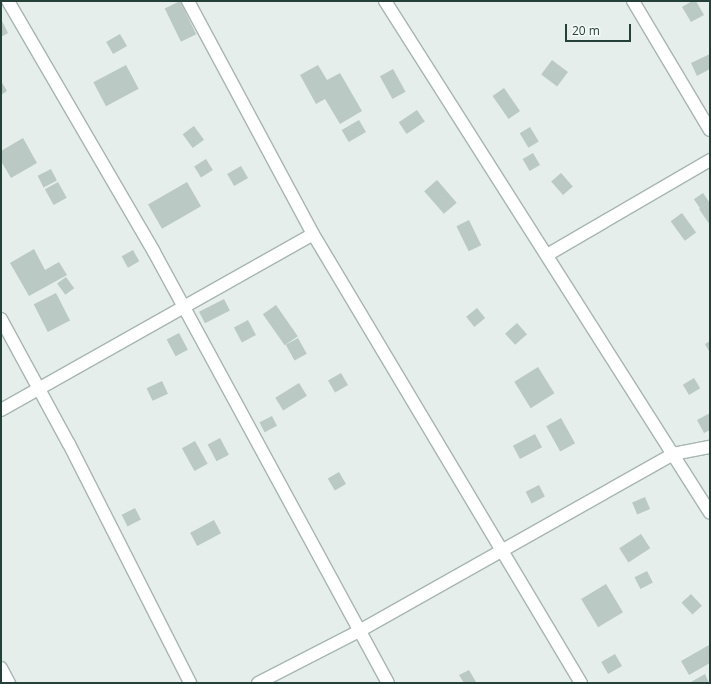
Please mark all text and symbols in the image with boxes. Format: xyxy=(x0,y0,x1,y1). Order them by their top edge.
scale bar xyxy=(567,16,633,42)
text: 20 m xyxy=(572,22,600,39)

